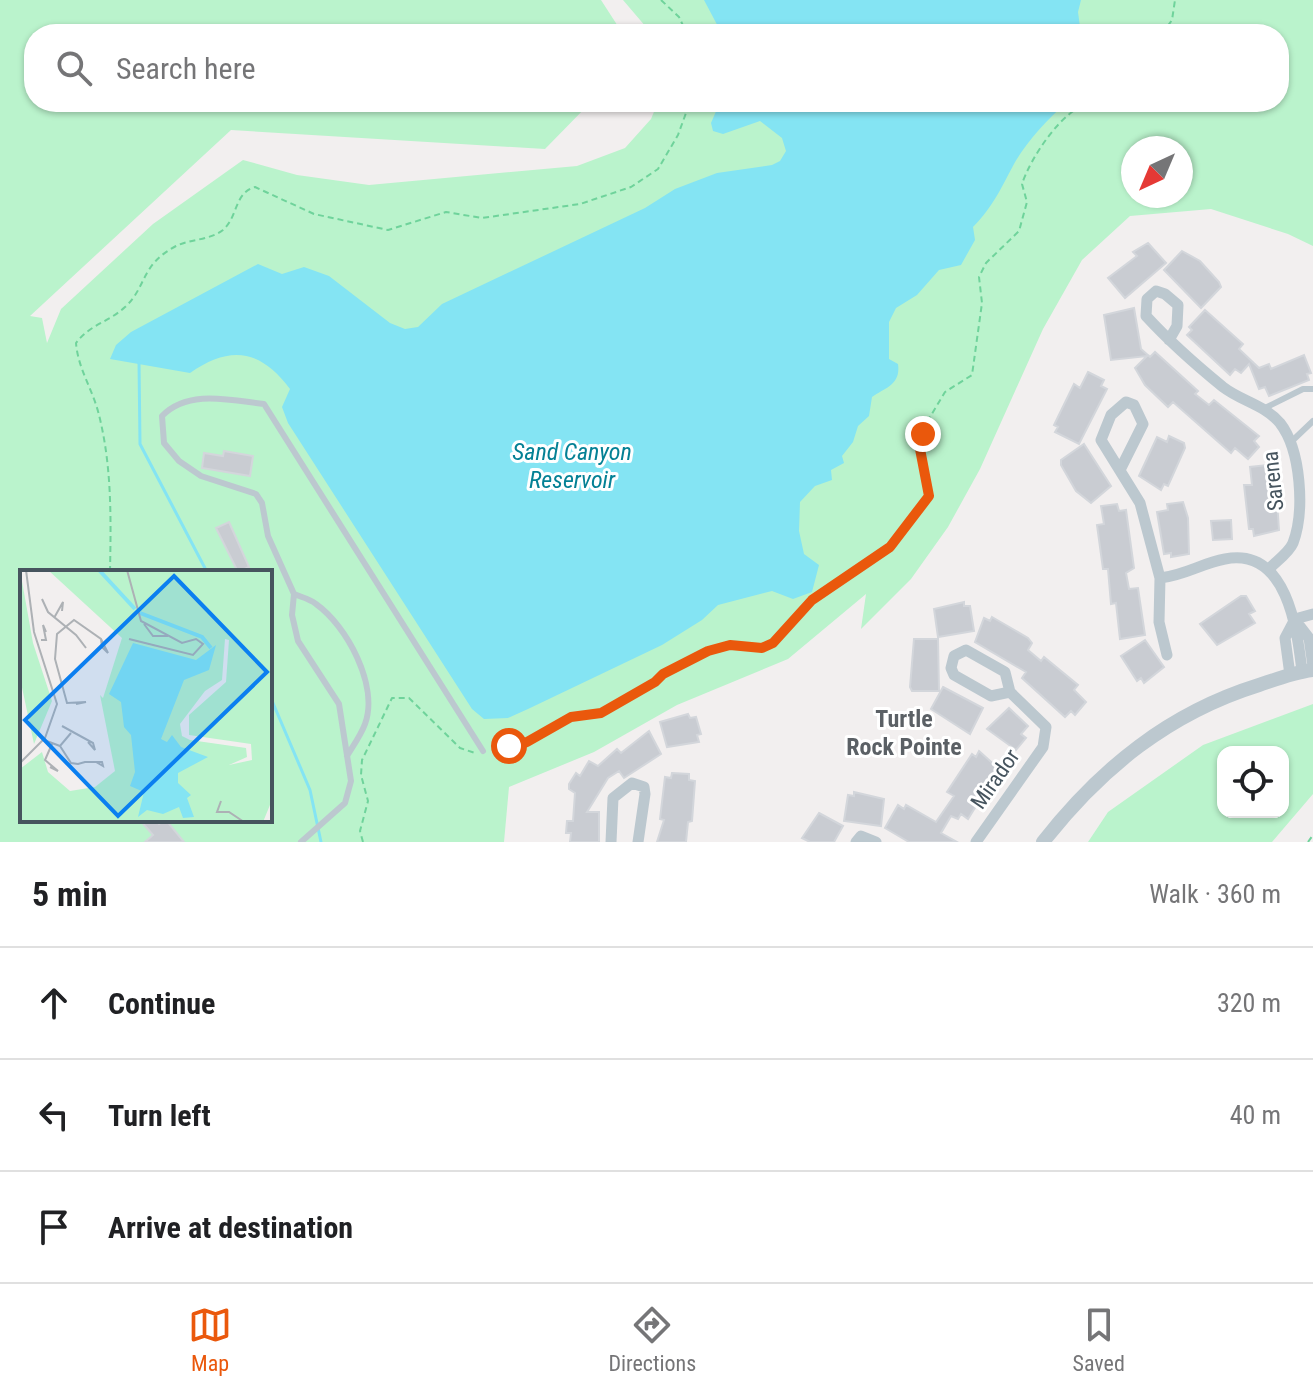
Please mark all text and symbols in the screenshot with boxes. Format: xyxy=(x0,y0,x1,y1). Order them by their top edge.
search box xyxy=(24,24,1289,112)
icon: search xyxy=(52,46,96,90)
text: Search here xyxy=(116,51,256,86)
north arrow xyxy=(1121,136,1193,208)
route end xyxy=(905,416,941,452)
water label: Sand Canyon Reservoir xyxy=(512,438,632,494)
street label: Sarena xyxy=(1257,450,1289,512)
inset map xyxy=(20,570,272,822)
district label: Turtle Rock Pointe xyxy=(846,705,962,761)
route start xyxy=(491,728,527,764)
street label: Mirador xyxy=(966,744,1025,814)
map controls xyxy=(1217,746,1289,818)
button: locate xyxy=(1217,746,1289,818)
text: 5 min xyxy=(32,874,108,914)
text: Walk · 360 m xyxy=(1149,879,1281,909)
icon: ahead xyxy=(32,981,76,1025)
text: Continue xyxy=(108,986,215,1021)
text: 320 m xyxy=(1217,988,1281,1018)
icon: left xyxy=(32,1093,76,1137)
text: Turn left xyxy=(108,1098,211,1133)
text: 40 m xyxy=(1230,1100,1281,1130)
icon: arrive xyxy=(32,1205,76,1249)
text: Arrive at destination xyxy=(108,1210,353,1245)
tab: Map xyxy=(188,1303,232,1376)
tab: Directions xyxy=(608,1303,696,1376)
tab: Saved xyxy=(1073,1303,1125,1376)

